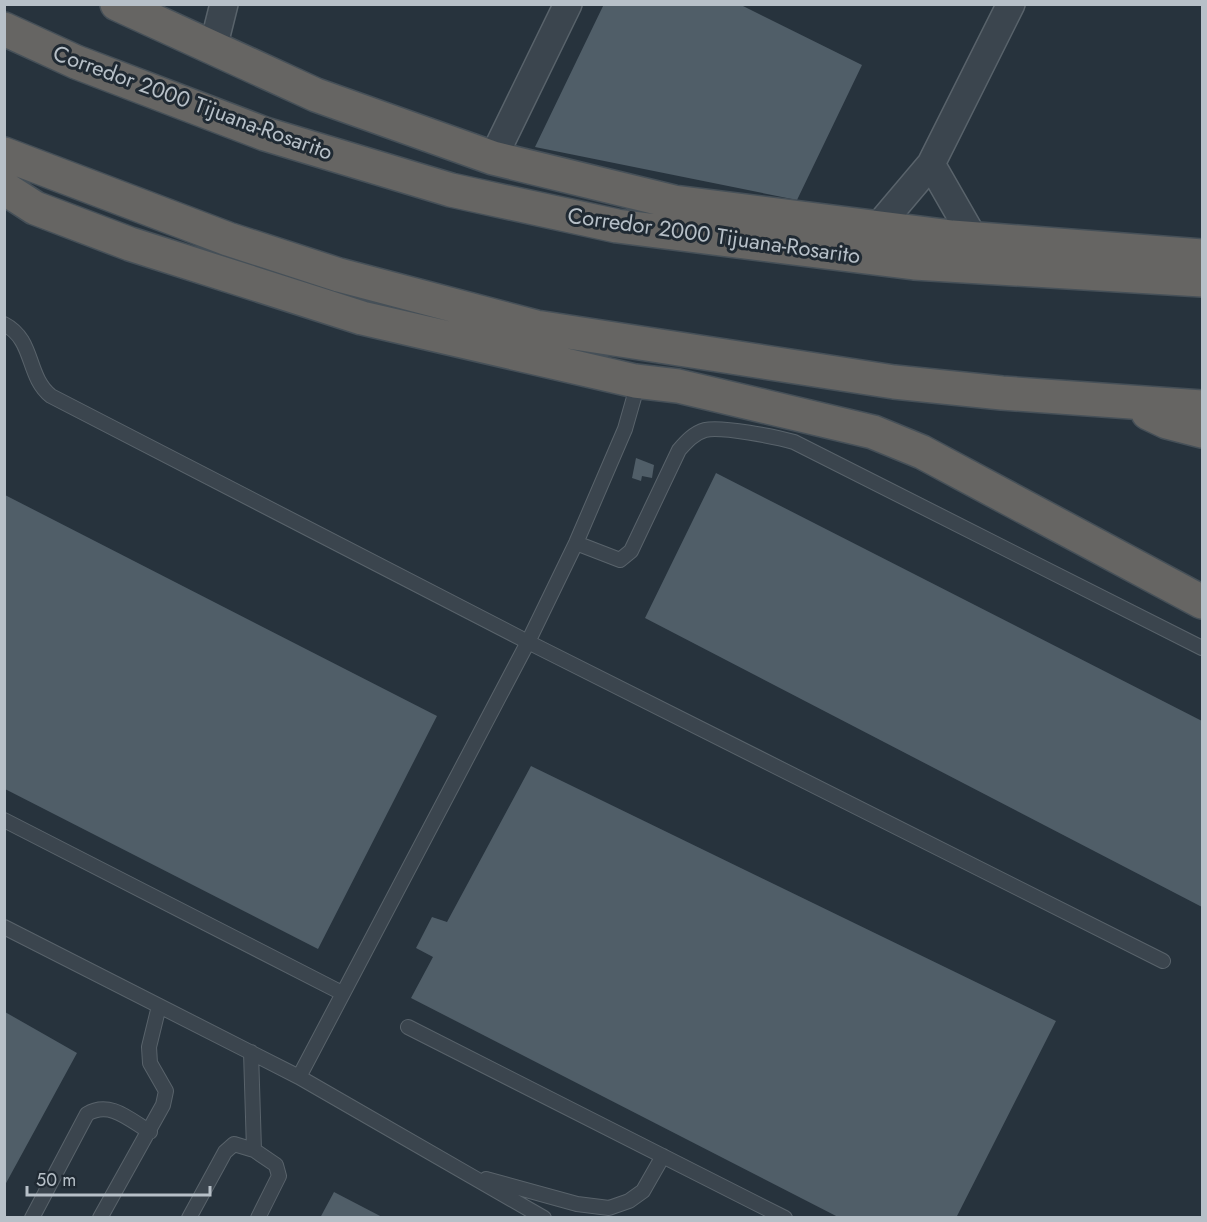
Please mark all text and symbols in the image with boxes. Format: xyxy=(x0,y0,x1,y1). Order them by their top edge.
street label: Corredor 2000 Tijuana-Rosarito xyxy=(49,36,337,168)
street label: Corredor 2000 Tijuana-Rosarito xyxy=(566,199,862,271)
scale bar xyxy=(27,1159,210,1197)
text: 50 m xyxy=(36,1167,76,1193)

